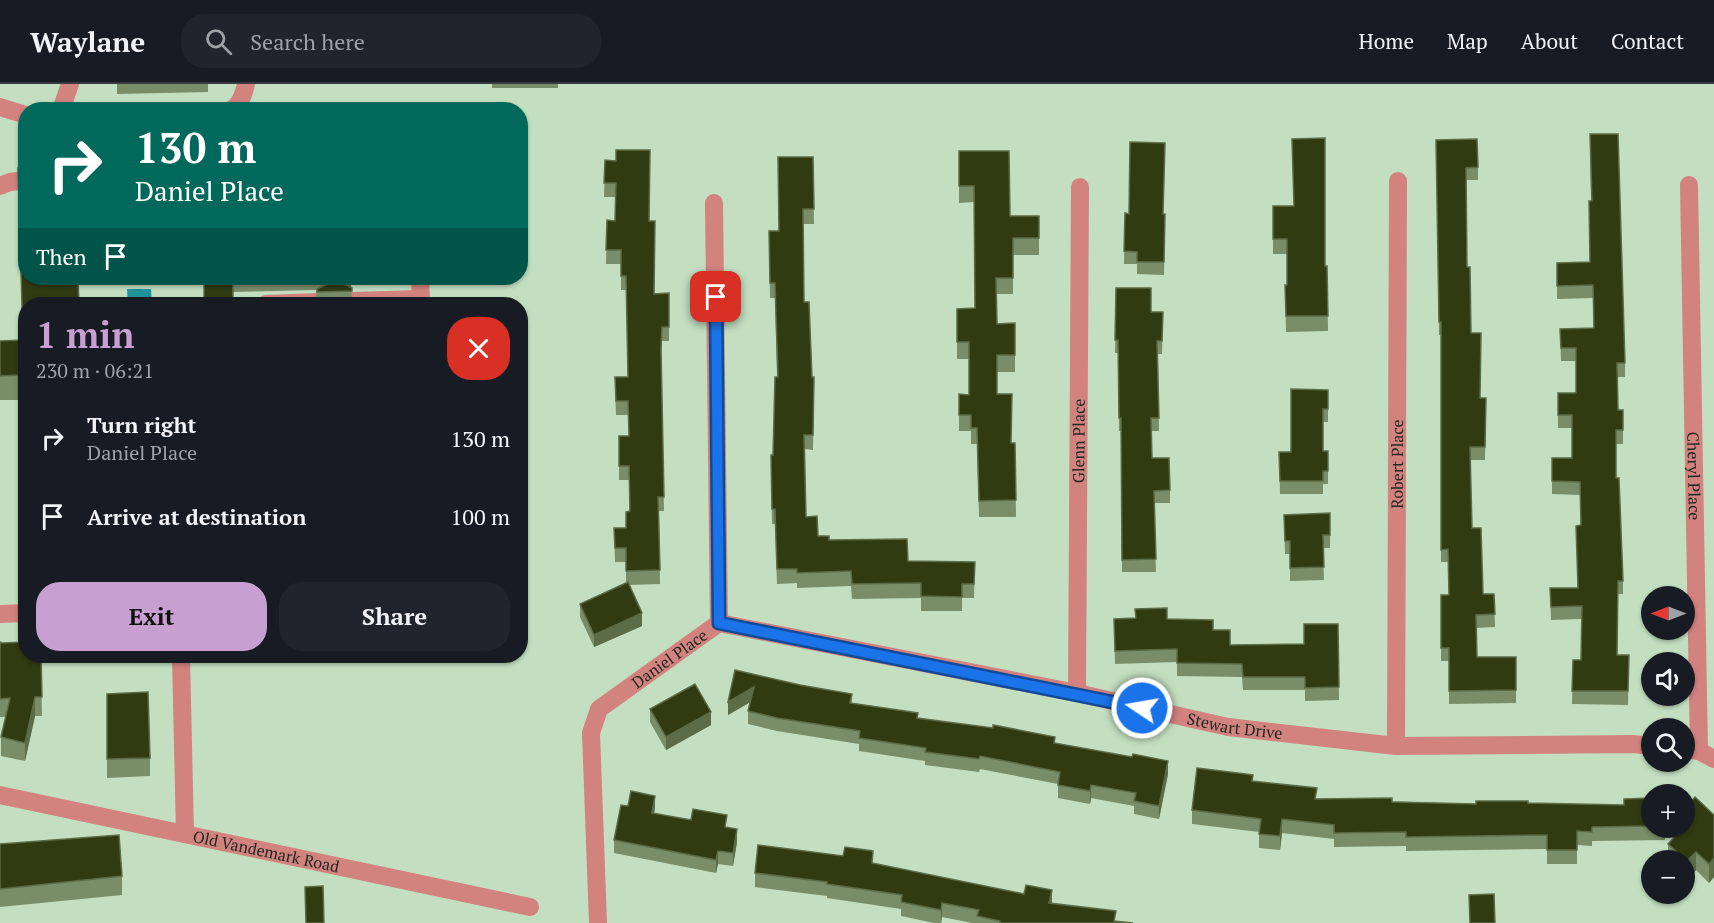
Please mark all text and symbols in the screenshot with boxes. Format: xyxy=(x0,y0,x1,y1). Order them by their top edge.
search box xyxy=(181,14,601,68)
text: Waylane xyxy=(30,23,145,60)
icon: search xyxy=(202,25,235,58)
text: Search here xyxy=(250,27,365,56)
text: Home xyxy=(1358,27,1414,55)
text: Map xyxy=(1447,27,1488,55)
text: About xyxy=(1521,27,1578,55)
text: Contact xyxy=(1611,27,1684,55)
text: 130 m xyxy=(135,119,256,175)
icon: right xyxy=(36,126,114,204)
text: Daniel Place xyxy=(135,173,284,209)
icon: arrive xyxy=(99,240,132,273)
text: Then xyxy=(36,242,87,271)
pin xyxy=(690,271,741,322)
icon: arrive xyxy=(699,280,732,313)
text: 1 min xyxy=(36,311,134,358)
button: close xyxy=(447,317,510,380)
text: 230 m · 06:21 xyxy=(36,357,154,384)
street label: Glenn Place xyxy=(1067,399,1090,483)
text: Turn right xyxy=(87,410,196,439)
street label: Robert Place xyxy=(1386,419,1408,509)
icon: right xyxy=(36,422,69,455)
text: 130 m xyxy=(450,424,510,453)
street label: Cheryl Place xyxy=(1682,431,1706,521)
text: Daniel Place xyxy=(87,439,197,466)
icon: arrive xyxy=(36,500,69,533)
text: Arrive at destination xyxy=(87,502,306,531)
text: 100 m xyxy=(450,502,510,531)
button: Exit xyxy=(36,582,267,651)
button: Share xyxy=(279,582,510,651)
north arrow xyxy=(1641,586,1695,640)
map controls xyxy=(1641,586,1695,904)
street label: Daniel Place xyxy=(627,624,712,693)
button: sound xyxy=(1641,652,1695,706)
position arrow xyxy=(1110,676,1174,740)
street label: Stewart Drive xyxy=(1185,707,1284,744)
button: search xyxy=(1641,718,1695,772)
button: + xyxy=(1641,784,1695,838)
street label: Old Vandemark Road xyxy=(191,825,341,877)
button: − xyxy=(1641,850,1695,904)

